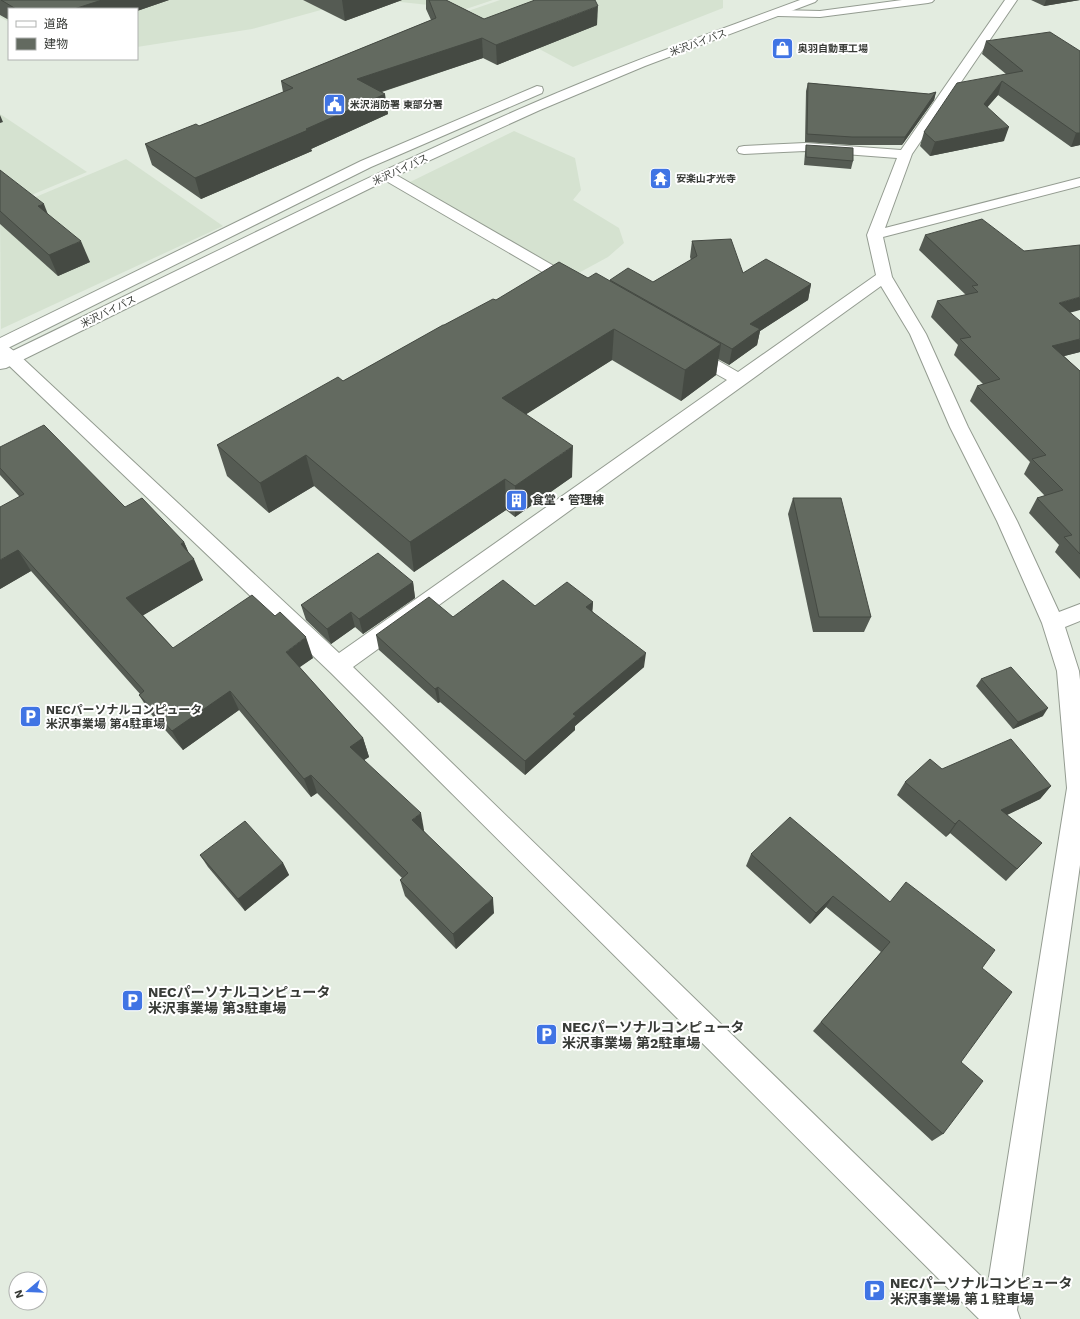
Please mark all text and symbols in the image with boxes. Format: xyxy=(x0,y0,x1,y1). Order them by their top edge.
legend xyxy=(8,8,138,60)
text: 道路 xyxy=(44,17,68,31)
street label: 米沢バイパス xyxy=(668,27,728,58)
shop icon: 奥羽自動車工場 xyxy=(769,35,795,61)
text: 建物 xyxy=(44,37,68,51)
place label: 奥羽自動車工場 xyxy=(798,43,868,54)
public building icon: 米沢消防署 東部分署 xyxy=(322,91,348,117)
place label: 米沢消防署 東部分署 xyxy=(350,99,443,110)
street label: 米沢バイパス xyxy=(371,152,430,187)
temple icon: 安楽山才光寺 xyxy=(648,165,674,191)
place label: 安楽山才光寺 xyxy=(676,173,736,184)
street label: 米沢バイパス xyxy=(79,293,138,330)
building icon: 食堂・管理棟 xyxy=(503,487,529,513)
place label: 食堂・管理棟 xyxy=(532,493,604,507)
place label: NECパーソナルコンピュータ 米沢事業場 第4駐車場 xyxy=(46,703,202,731)
parking icon: NECパーソナルコンピュータ 米沢事業場 第4駐車場 xyxy=(18,704,44,730)
place label: NECパーソナルコンピュータ 米沢事業場 第3駐車場 xyxy=(148,984,330,1016)
parking icon: NECパーソナルコンピュータ 米沢事業場 第3駐車場 xyxy=(120,987,146,1013)
place label: NECパーソナルコンピュータ 米沢事業場 第2駐車場 xyxy=(562,1019,744,1051)
parking icon: NECパーソナルコンピュータ 米沢事業場 第2駐車場 xyxy=(534,1022,560,1048)
north arrow xyxy=(8,1271,48,1311)
place label: NECパーソナルコンピュータ 米沢事業場 第１駐車場 xyxy=(890,1275,1072,1307)
parking icon: NECパーソナルコンピュータ 米沢事業場 第１駐車場 xyxy=(862,1278,888,1304)
text: N xyxy=(12,1288,26,1300)

